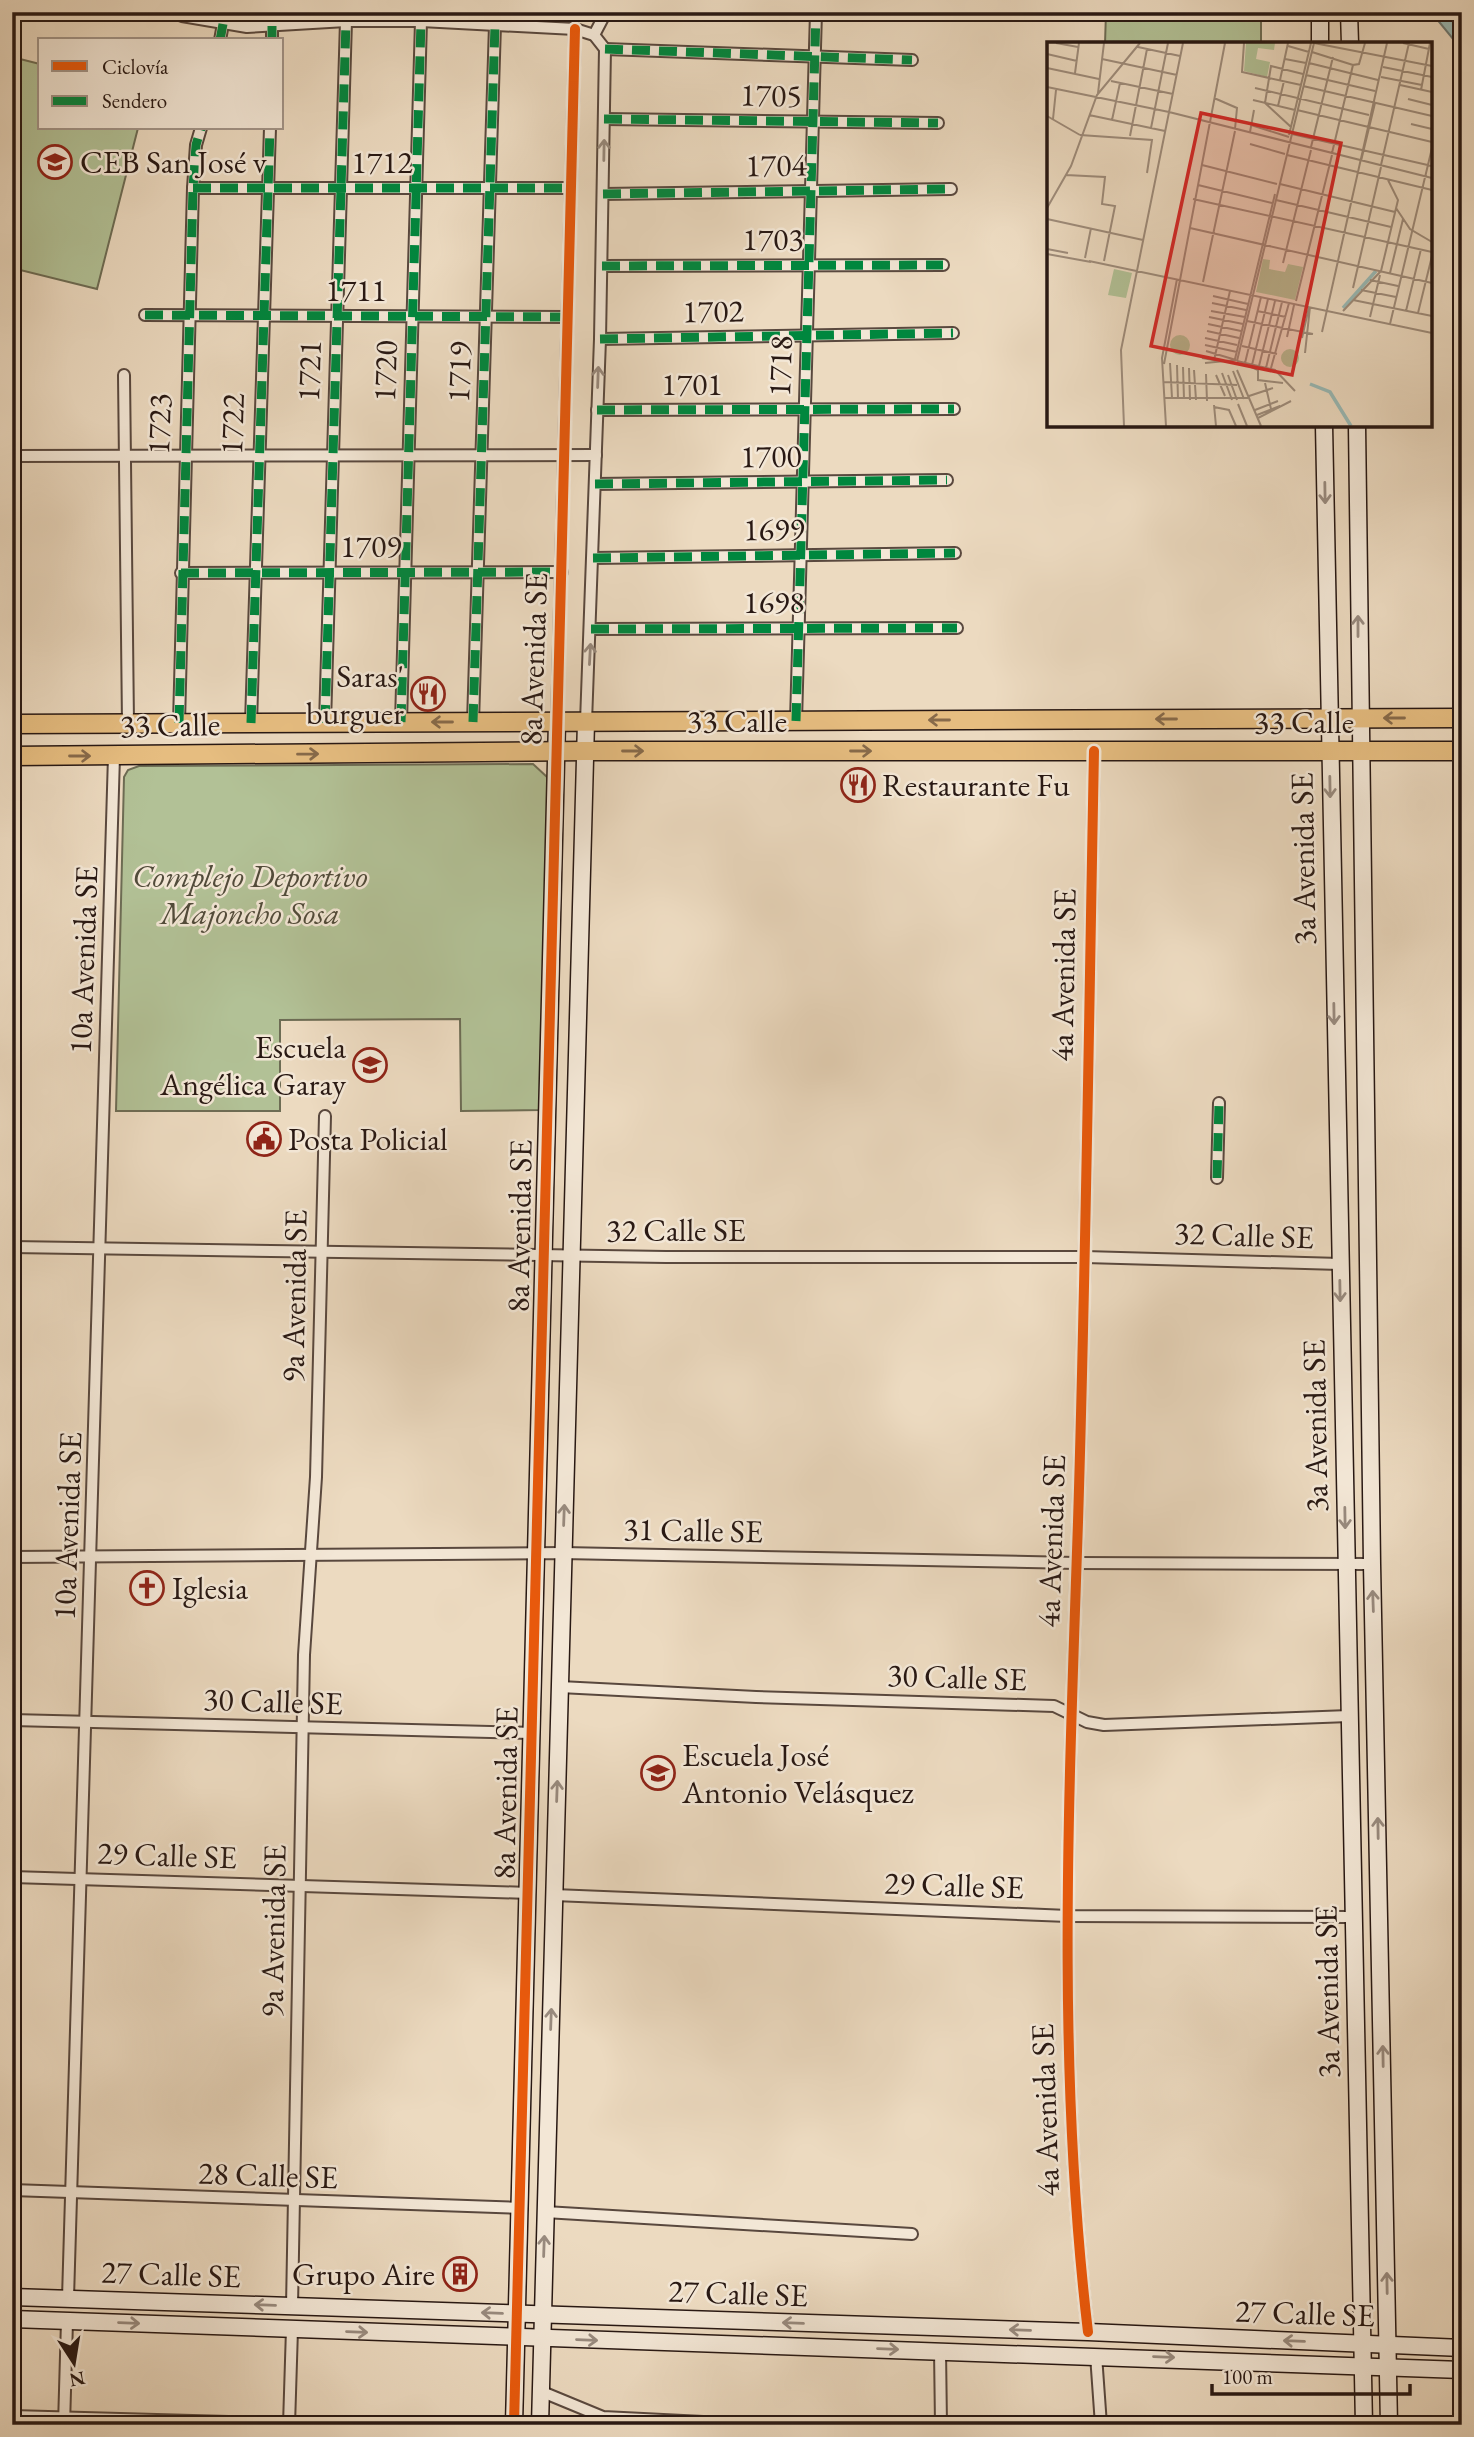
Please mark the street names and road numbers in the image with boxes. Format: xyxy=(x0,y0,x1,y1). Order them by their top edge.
street label: 1705 xyxy=(740,73,802,117)
street label: 1712 xyxy=(351,141,413,183)
street label: 1704 xyxy=(745,143,808,187)
street label: 1703 xyxy=(742,218,804,260)
street label: 1711 xyxy=(325,269,387,311)
street label: 1702 xyxy=(682,289,745,333)
street label: 1718 xyxy=(758,335,802,397)
street label: 1721 xyxy=(287,340,331,402)
street label: 1720 xyxy=(363,340,407,402)
street label: 1719 xyxy=(437,341,481,403)
street label: 1701 xyxy=(661,363,723,405)
street label: 1722 xyxy=(210,392,254,455)
street label: 1723 xyxy=(137,393,181,455)
street label: 1700 xyxy=(740,434,802,478)
street label: 1699 xyxy=(743,507,805,551)
street label: 1709 xyxy=(340,525,402,567)
street label: 8a Avenida SE xyxy=(509,572,557,746)
street label: 1698 xyxy=(743,581,805,623)
street label: 33 Calle xyxy=(687,700,787,742)
street label: 33 Calle xyxy=(1254,701,1354,743)
street label: 33 Calle xyxy=(119,703,221,747)
street label: 3a Avenida SE xyxy=(1280,772,1326,946)
street label: 10a Avenida SE xyxy=(59,865,107,1055)
street label: 4a Avenida SE xyxy=(1040,888,1086,1062)
street label: 8a Avenida SE xyxy=(496,1139,542,1313)
street label: 9a Avenida SE xyxy=(271,1209,317,1383)
street label: 32 Calle SE xyxy=(606,1209,746,1251)
street label: 32 Calle SE xyxy=(1173,1212,1315,1258)
street label: 3a Avenida SE xyxy=(1292,1339,1338,1513)
street label: 10a Avenida SE xyxy=(43,1431,91,1621)
street label: 4a Avenida SE xyxy=(1027,1454,1075,1628)
street label: 31 Calle SE xyxy=(623,1508,763,1552)
street label: 30 Calle SE xyxy=(886,1654,1028,1700)
street label: 30 Calle SE xyxy=(202,1678,344,1724)
street label: 8a Avenida SE xyxy=(482,1706,528,1880)
street label: 29 Calle SE xyxy=(96,1832,238,1878)
street label: 9a Avenida SE xyxy=(250,1844,296,2018)
street label: 29 Calle SE xyxy=(883,1862,1025,1908)
street label: 3a Avenida SE xyxy=(1304,1905,1350,2079)
street label: 4a Avenida SE xyxy=(1021,2023,1069,2197)
street label: 28 Calle SE xyxy=(197,2152,339,2198)
street label: 27 Calle SE xyxy=(100,2251,242,2297)
street label: 27 Calle SE xyxy=(667,2270,809,2316)
street label: 27 Calle SE xyxy=(1234,2290,1376,2336)

